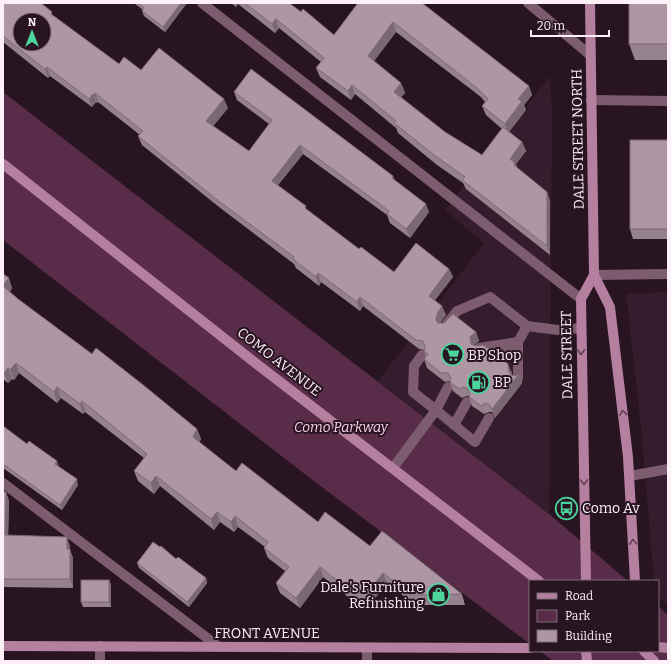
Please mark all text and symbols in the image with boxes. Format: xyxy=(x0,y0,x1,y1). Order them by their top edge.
north arrow xyxy=(12,12,52,52)
scale bar xyxy=(531,12,609,38)
text: N xyxy=(28,16,37,29)
text: 20 m xyxy=(537,19,566,33)
street label: DALE STREET NORTH xyxy=(568,69,588,209)
street label: DALE STREET xyxy=(558,311,576,399)
street label: COMO AVENUE xyxy=(234,324,324,400)
supermarket icon: BP Shop xyxy=(440,342,466,368)
place label: BP Shop xyxy=(468,347,521,364)
one-way arrow xyxy=(577,349,585,355)
fuel station icon: BP xyxy=(466,369,492,395)
place label: BP xyxy=(494,374,511,391)
one-way arrow xyxy=(619,409,628,416)
park label: Como Parkway xyxy=(294,419,389,436)
one-way arrow xyxy=(580,479,588,485)
bus stop icon: Como Av xyxy=(554,495,580,521)
place label: Como Av xyxy=(582,500,640,517)
one-way arrow xyxy=(629,539,637,545)
place label: Dale's Furniture Refinishing xyxy=(320,579,424,612)
legend xyxy=(529,580,659,652)
shop icon: Dale's Furniture Refinishing xyxy=(426,582,452,608)
text: Road xyxy=(565,589,593,603)
text: Park xyxy=(565,609,591,623)
street label: FRONT AVENUE xyxy=(214,625,320,642)
text: Building xyxy=(565,629,612,643)

